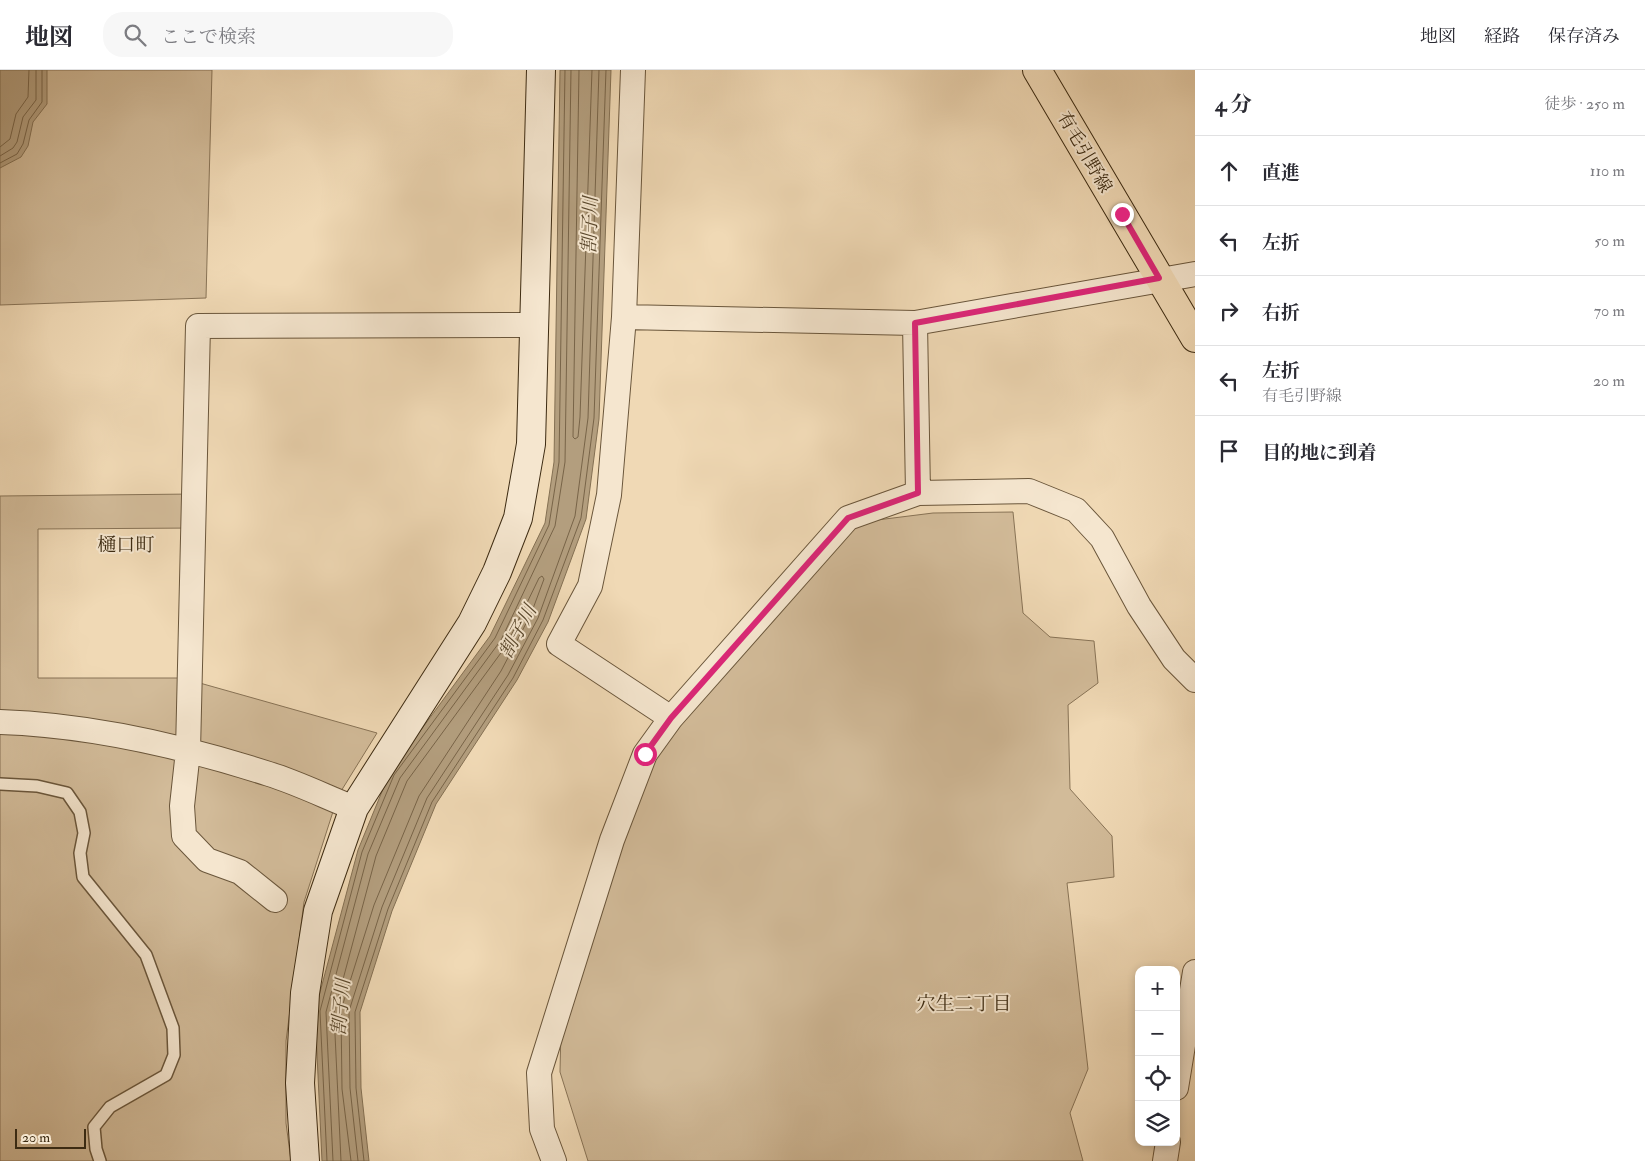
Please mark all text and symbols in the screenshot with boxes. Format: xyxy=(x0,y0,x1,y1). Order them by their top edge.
search box xyxy=(103,12,453,57)
icon: search xyxy=(121,21,149,49)
text: 地図 xyxy=(25,22,73,53)
text: ここで検索 xyxy=(161,25,256,49)
text: 地図 xyxy=(1420,25,1456,48)
text: 経路 xyxy=(1484,25,1520,48)
text: 保存済み xyxy=(1548,25,1620,48)
text: 4 分 xyxy=(1215,91,1252,118)
text: 徒歩 · 250 m xyxy=(1544,94,1625,114)
street label: 有毛引野線 xyxy=(1052,108,1117,197)
icon: ahead xyxy=(1215,157,1243,185)
text: 直進 xyxy=(1262,161,1300,185)
text: 110 m xyxy=(1590,161,1625,181)
water label: 割子川 xyxy=(577,194,603,254)
route end xyxy=(1111,203,1134,226)
icon: left xyxy=(1215,227,1243,255)
text: 左折 xyxy=(1262,231,1300,255)
text: 50 m xyxy=(1594,231,1625,251)
icon: right xyxy=(1215,297,1243,325)
text: 右折 xyxy=(1262,301,1300,325)
text: 70 m xyxy=(1594,301,1625,321)
text: 左折 xyxy=(1262,359,1300,383)
icon: left xyxy=(1215,367,1243,395)
text: 20 m xyxy=(1593,371,1625,391)
text: 有毛引野線 xyxy=(1262,386,1342,406)
icon: arrive xyxy=(1215,437,1243,465)
text: 目的地に到着 xyxy=(1262,441,1376,465)
district label: 樋口町 xyxy=(97,533,155,557)
water label: 割子川 xyxy=(494,599,543,662)
route start xyxy=(634,743,657,766)
map controls xyxy=(1135,966,1180,1146)
button: + xyxy=(1135,966,1180,1011)
water label: 割子川 xyxy=(327,976,356,1037)
district label: 穴生二丁目 xyxy=(916,992,1012,1016)
button: − xyxy=(1135,1011,1180,1056)
button: locate xyxy=(1135,1056,1180,1101)
button: layers xyxy=(1135,1101,1180,1146)
scale bar xyxy=(15,1126,86,1149)
text: 20 m xyxy=(22,1129,50,1146)

